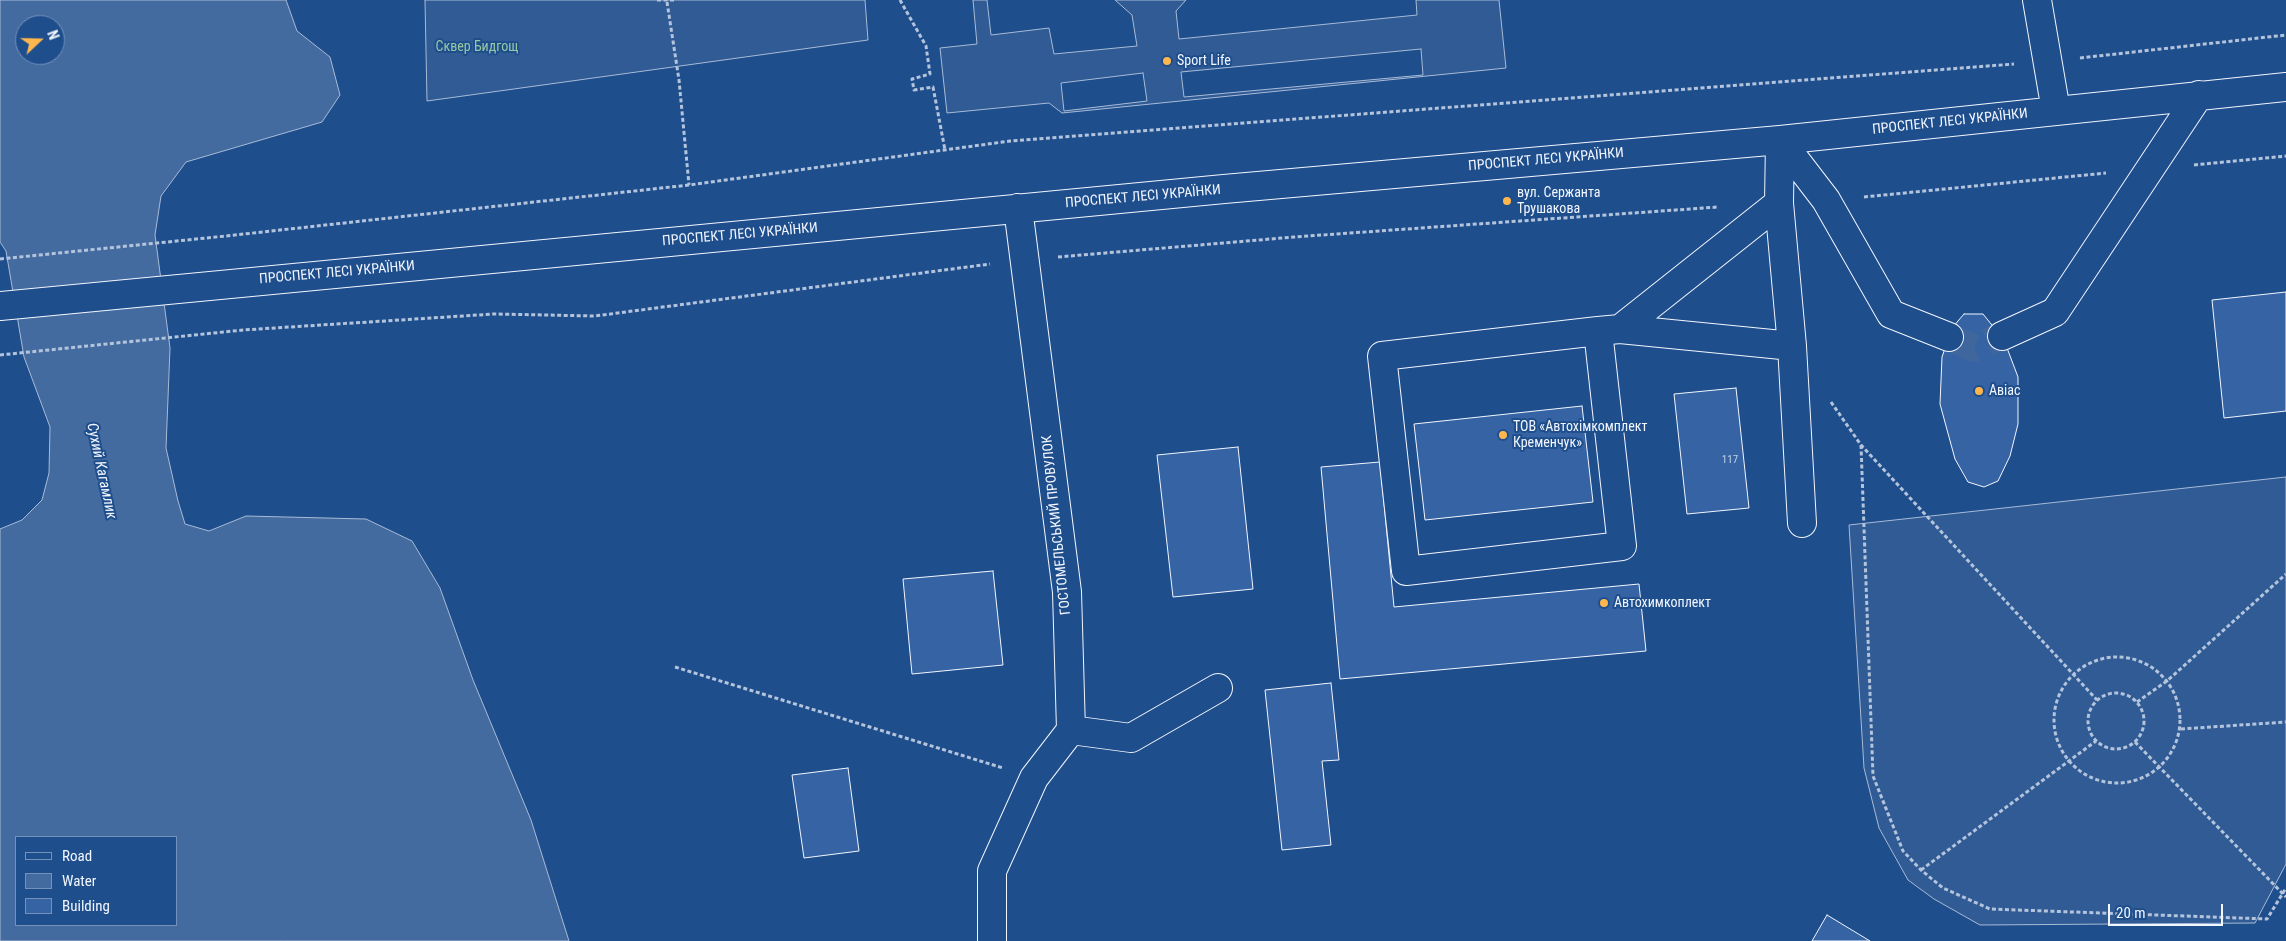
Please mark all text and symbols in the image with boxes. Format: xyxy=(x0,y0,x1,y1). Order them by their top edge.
north arrow xyxy=(15,15,65,65)
text: N xyxy=(44,28,62,42)
park label: Сквер Бидгощ xyxy=(436,39,518,55)
place label: Sport Life xyxy=(1177,53,1231,69)
marker: Sport Life xyxy=(1161,55,1173,67)
street label: ПРОСПЕКТ ЛЕСІ УКРАЇНКИ xyxy=(1871,105,2029,139)
street label: ПРОСПЕКТ ЛЕСІ УКРАЇНКИ xyxy=(1467,145,1625,175)
street label: ПРОСПЕКТ ЛЕСІ УКРАЇНКИ xyxy=(1064,182,1222,212)
place label: вул. Сержанта Трушакова xyxy=(1517,185,1601,218)
marker: вул. Сержанта Трушакова xyxy=(1501,195,1513,207)
street label: ПРОСПЕКТ ЛЕСІ УКРАЇНКИ xyxy=(661,220,819,250)
street label: ПРОСПЕКТ ЛЕСІ УКРАЇНКИ xyxy=(258,258,416,288)
place label: Авіас xyxy=(1989,383,2021,399)
marker: Авіас xyxy=(1973,385,1985,397)
place label: ТОВ «Автохімкомплект Кременчук» xyxy=(1513,419,1647,452)
water label: Сухий Кагамлик xyxy=(82,421,120,521)
marker: ТОВ «Автохімкомплект Кременчук» xyxy=(1497,429,1509,441)
street label: ГОСТОМЕЛЬСЬКИЙ ПРОВУЛОК xyxy=(1039,434,1075,616)
house number: 117 xyxy=(1722,453,1738,467)
place label: Автохимкоплект xyxy=(1614,595,1711,611)
marker: Автохимкоплект xyxy=(1598,597,1610,609)
legend xyxy=(15,836,178,926)
text: Road xyxy=(62,847,92,865)
text: Water xyxy=(62,872,96,890)
scale bar xyxy=(2111,894,2226,926)
text: Building xyxy=(62,897,110,915)
text: 20 m xyxy=(2116,904,2146,922)

